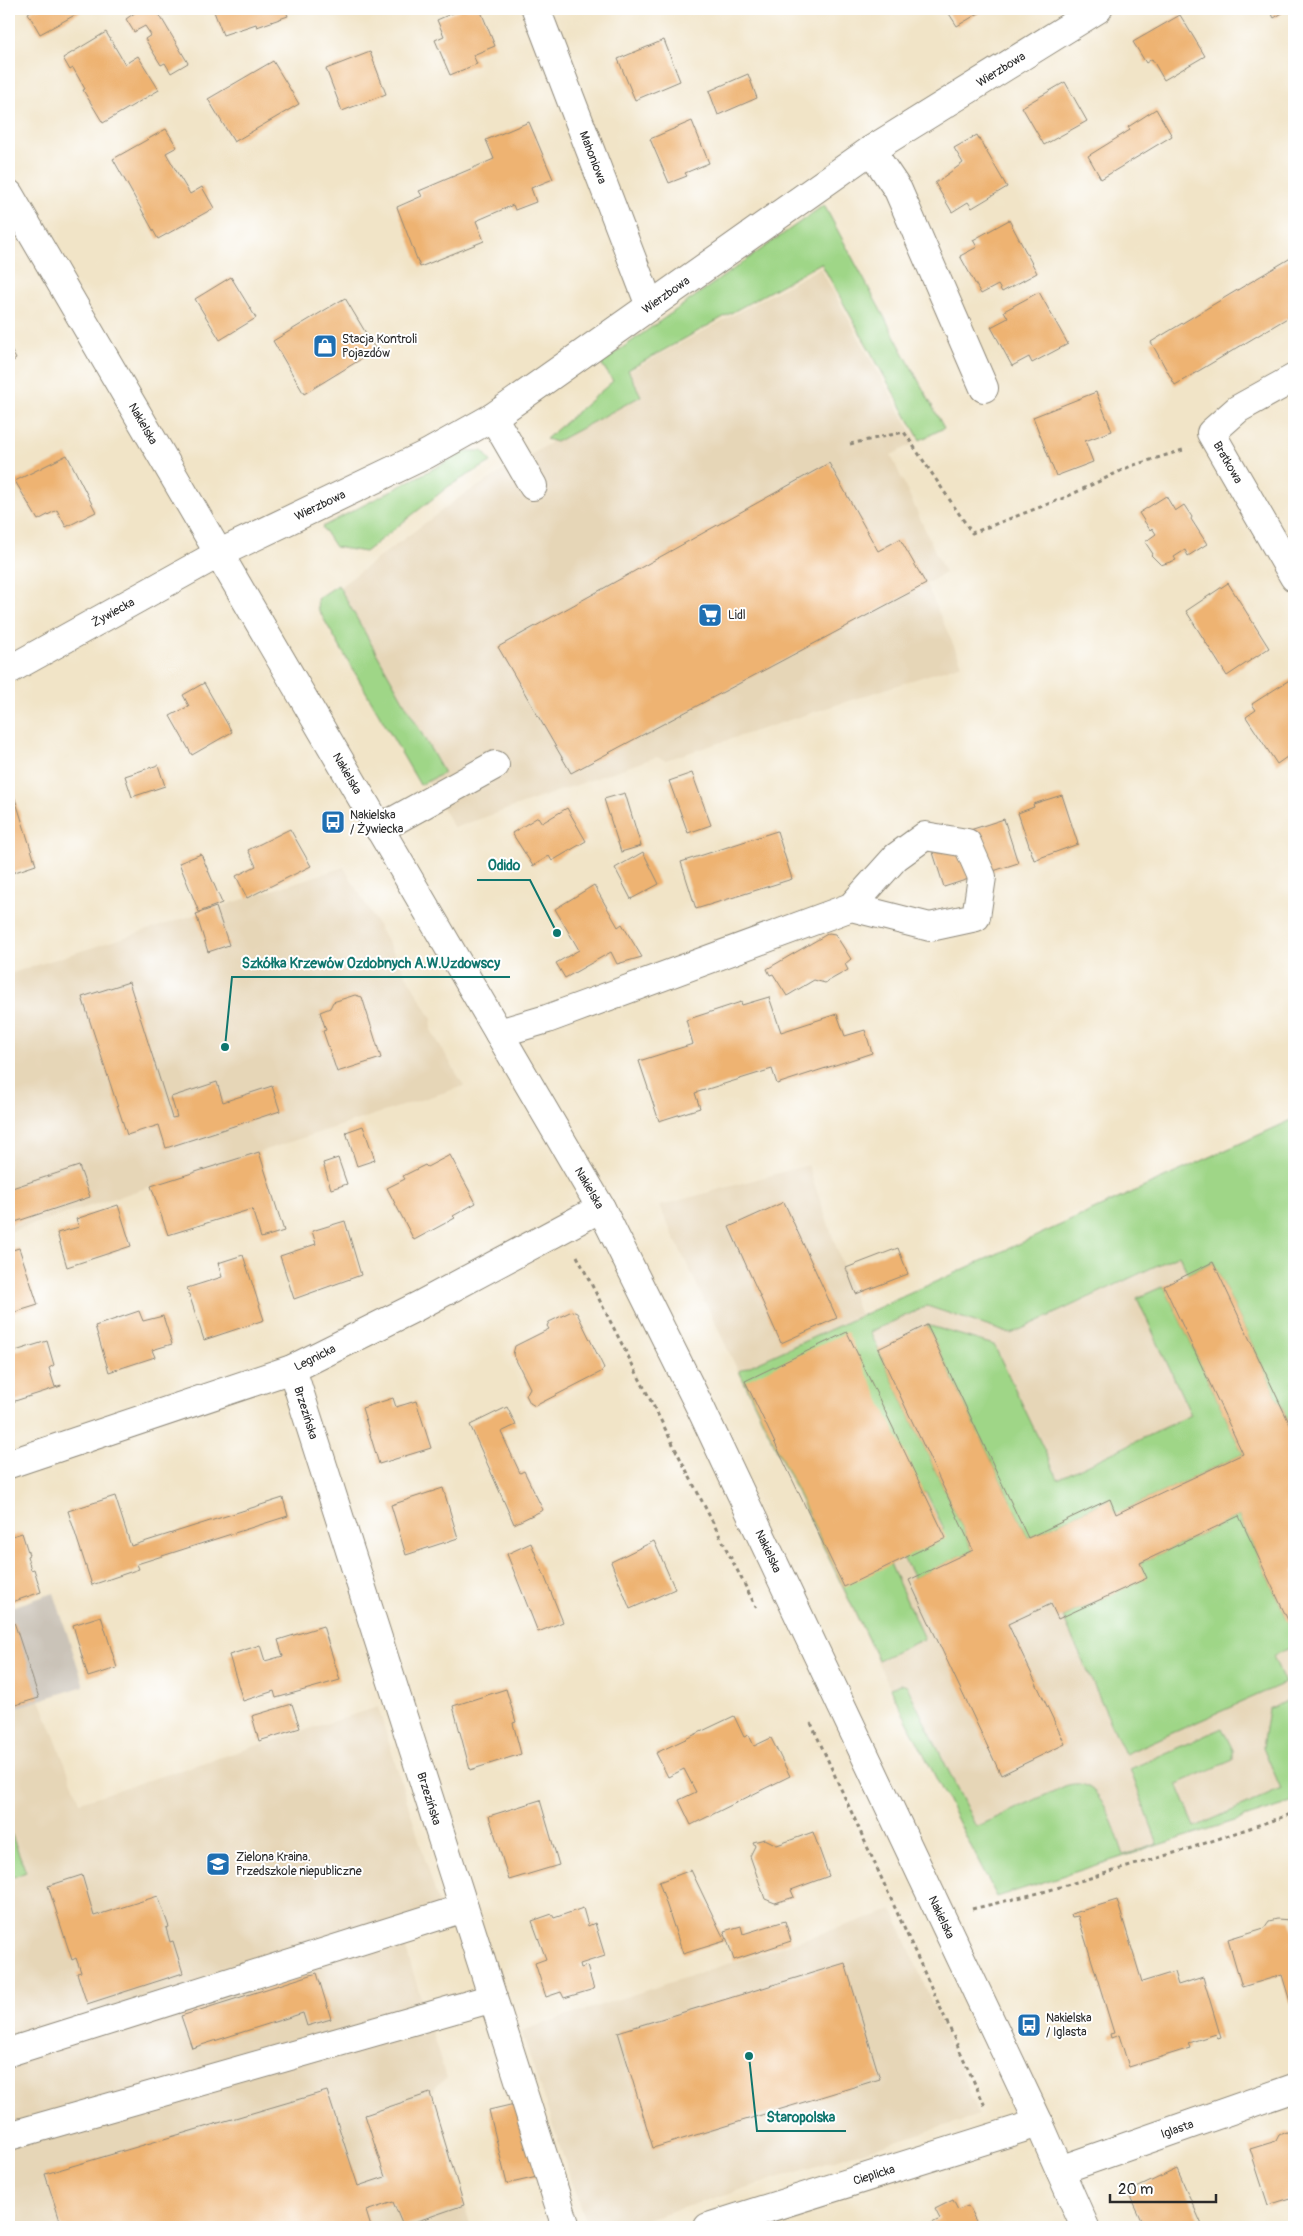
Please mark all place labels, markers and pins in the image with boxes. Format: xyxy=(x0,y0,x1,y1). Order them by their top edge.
place label: Stacja Kontroli Pojazdów xyxy=(342,332,417,361)
shop icon: Stacja Kontroli Pojazdów xyxy=(312,333,338,359)
supermarket icon: Lidl xyxy=(697,602,723,628)
place label: Lidl xyxy=(728,608,746,623)
place label: Nakielska / Żywiecka xyxy=(350,808,404,837)
bus stop icon: Nakielska / Żywiecka xyxy=(320,809,346,835)
callout: Odido xyxy=(477,851,530,880)
callout: Szkółka Krzewów Ozdobnych A.W.Uzdowscy xyxy=(232,948,510,977)
place label: Zielona Kraina. Przedszkole niepubliczne xyxy=(236,1850,362,1879)
school or university icon: Zielona Kraina. Przedszkole niepubliczne xyxy=(205,1851,231,1877)
place label: Nakielska / Iglasta xyxy=(1046,2011,1092,2040)
bus stop icon: Nakielska / Iglasta xyxy=(1016,2012,1042,2038)
callout: Staropolska xyxy=(757,2102,846,2131)

